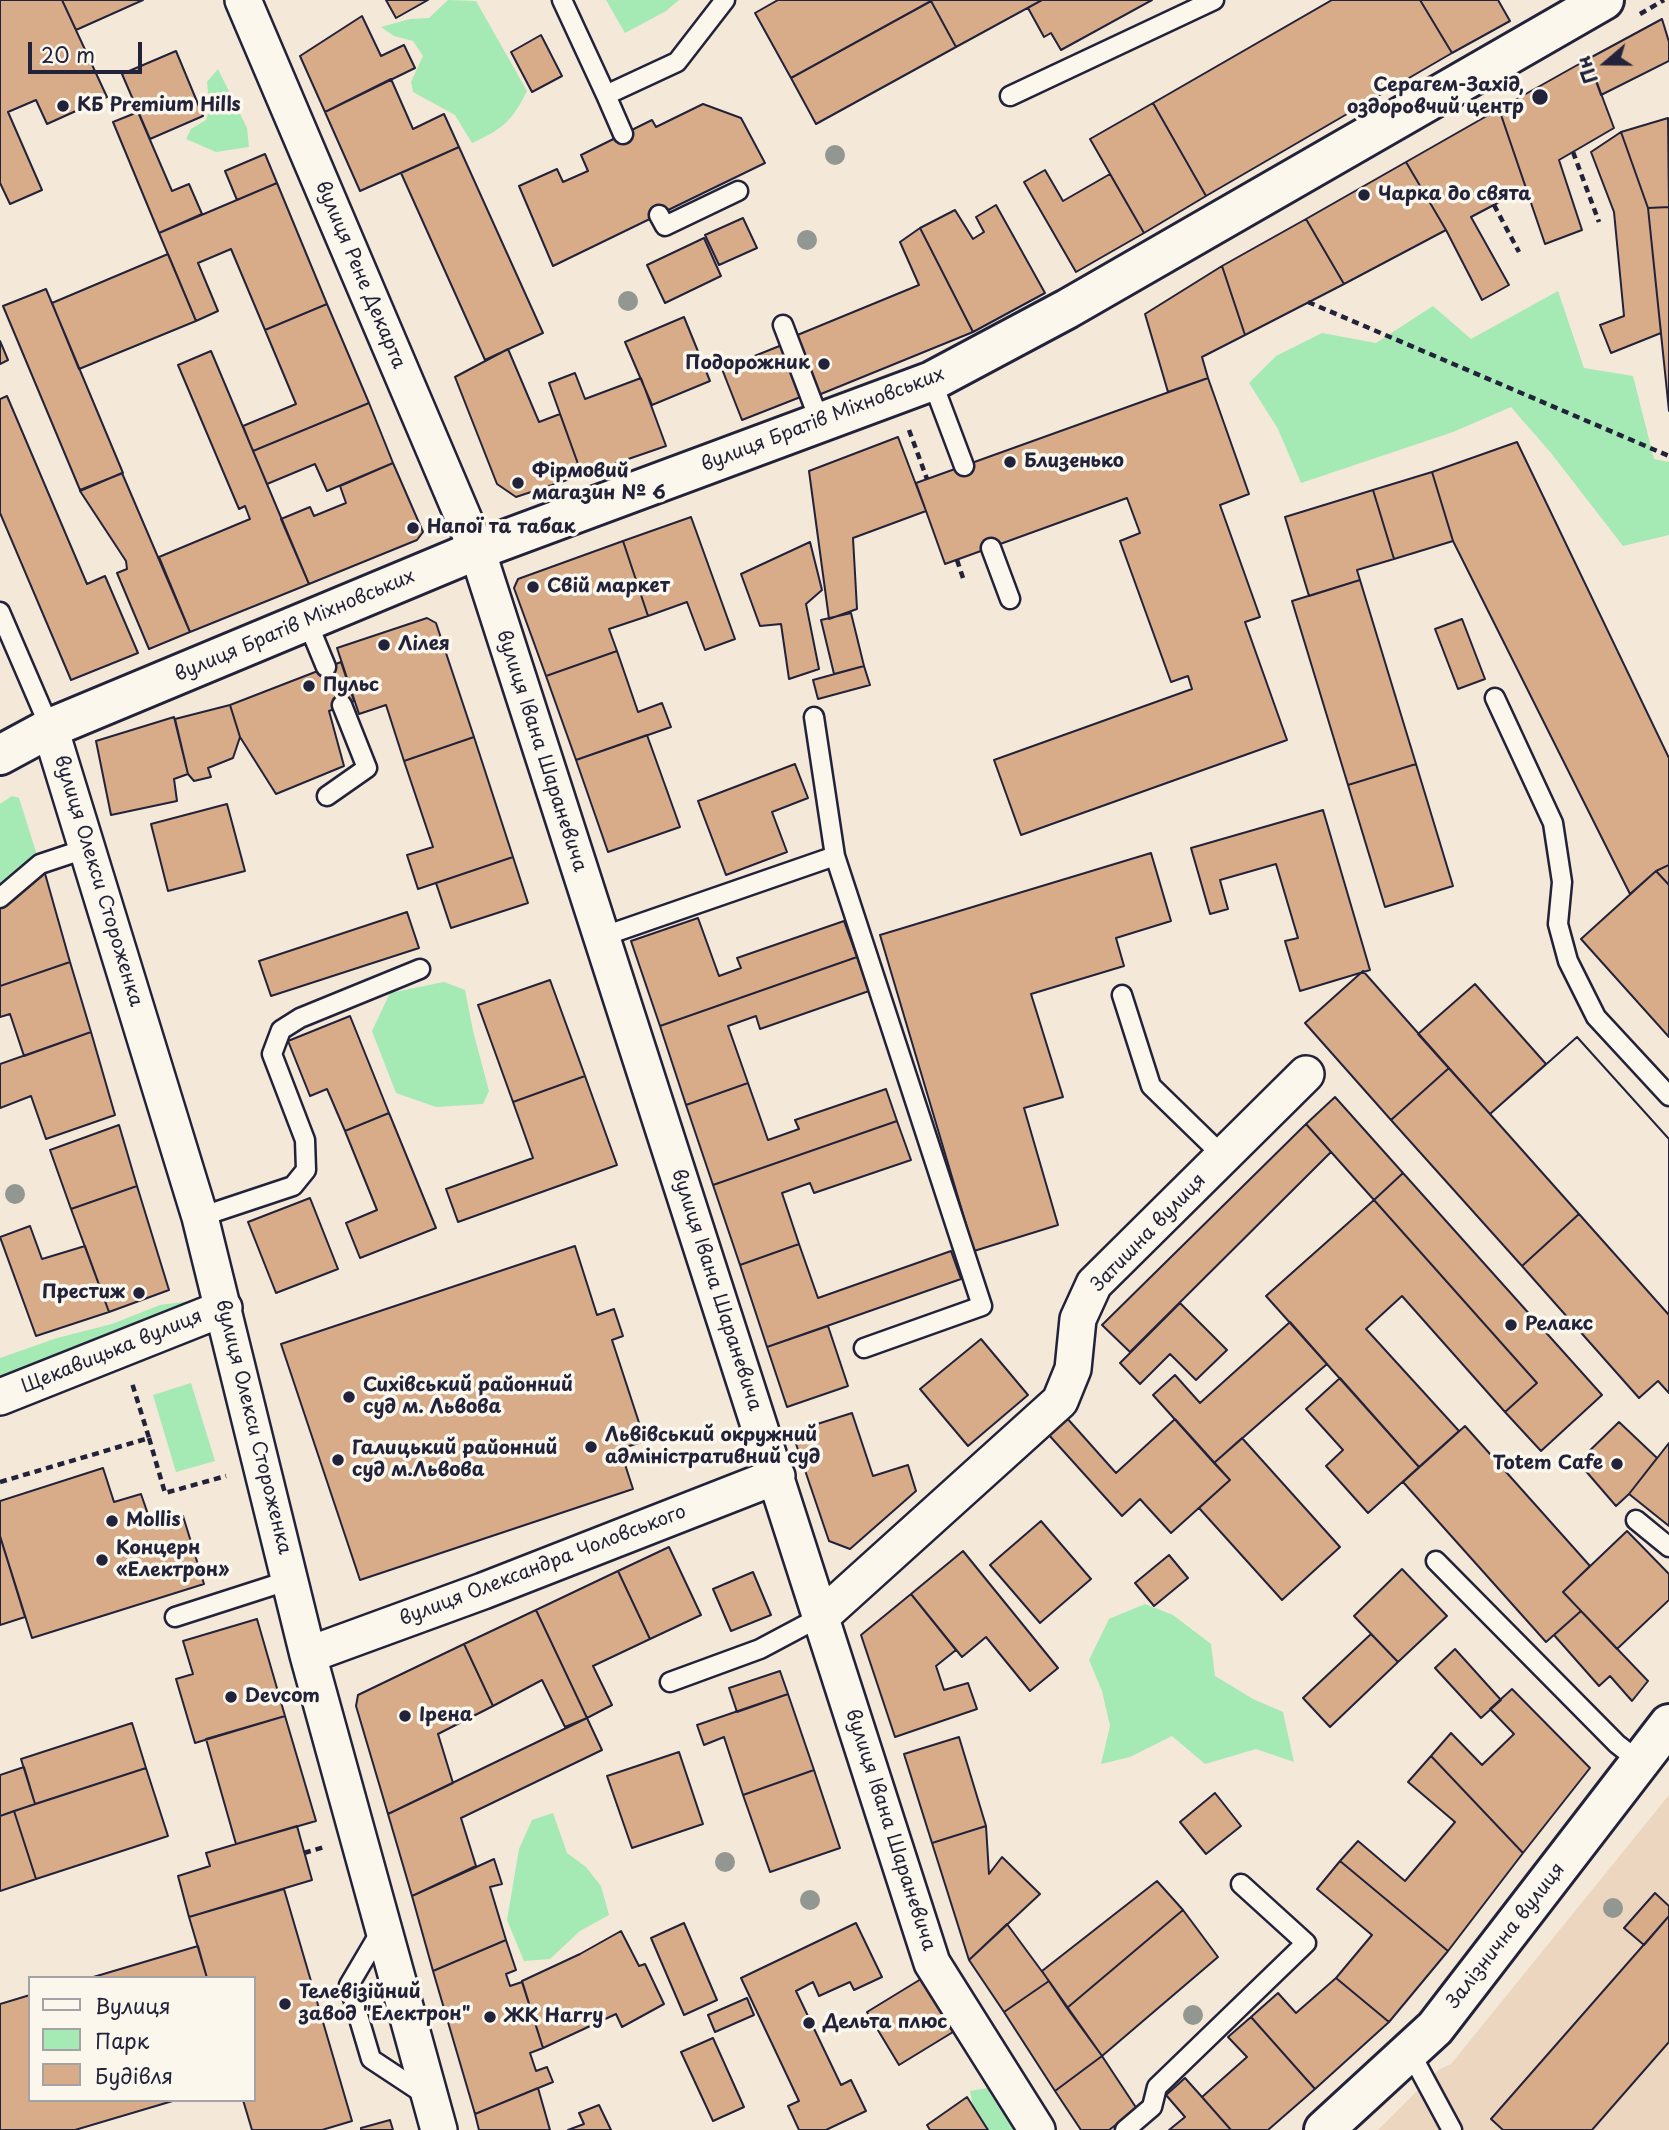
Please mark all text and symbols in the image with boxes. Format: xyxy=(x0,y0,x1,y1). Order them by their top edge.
scale bar xyxy=(32,28,145,72)
north arrow xyxy=(1571,28,1641,98)
text: 20 m xyxy=(41,38,95,70)
text: Пн xyxy=(1568,52,1604,88)
place label: Серагем-Захід, оздоровчий центр xyxy=(1347,75,1524,119)
marker: Серагем-Захід, оздоровчий центр xyxy=(1530,87,1550,107)
place label: КБ Premium Hills xyxy=(77,95,241,117)
marker: КБ Premium Hills xyxy=(55,98,71,114)
street label: вулиця Рене Декарта xyxy=(310,178,410,372)
place label: Чарка до свята xyxy=(1378,184,1531,206)
marker: Чарка до свята xyxy=(1356,187,1372,203)
place label: Подорожник xyxy=(685,353,810,375)
marker: Подорожник xyxy=(816,356,832,372)
street label: вулиця Братів Міхновських xyxy=(698,363,948,477)
place label: Близенько xyxy=(1024,451,1124,473)
marker: Близенько xyxy=(1002,454,1018,470)
place label: Фірмовий магазин № 6 xyxy=(532,461,666,505)
marker: Фірмовий магазин № 6 xyxy=(510,475,526,491)
place label: Напої та табак xyxy=(427,517,576,539)
marker: Напої та табак xyxy=(405,520,421,536)
street label: вулиця Братів Міхновських xyxy=(172,565,418,687)
place label: Свій маркет xyxy=(547,576,670,598)
marker: Свій маркет xyxy=(525,579,541,595)
street label: вулиця Івана Шараневича xyxy=(491,627,591,875)
place label: Лілея xyxy=(398,634,450,656)
marker: Лілея xyxy=(376,637,392,653)
place label: Пульс xyxy=(323,675,379,697)
marker: Пульс xyxy=(301,678,317,694)
street label: вулиця Олекси Стороженка xyxy=(49,753,147,1009)
street label: вулиця Івана Шараневича xyxy=(666,1166,766,1414)
street label: Затишна вулиця xyxy=(1087,1169,1211,1297)
place label: Престиж xyxy=(42,1282,125,1304)
marker: Престиж xyxy=(131,1285,147,1301)
street label: вулиця Олекси Стороженка xyxy=(210,1297,296,1557)
street label: Щекавицька вулиця xyxy=(18,1305,206,1399)
place label: Релакс xyxy=(1525,1314,1593,1336)
marker: Релакс xyxy=(1503,1317,1519,1333)
place label: Сихівський районний суд м. Львова xyxy=(363,1375,573,1419)
marker: Сихівський районний суд м. Львова xyxy=(341,1389,357,1405)
place label: Львівський окружний адміністративний суд xyxy=(605,1425,820,1469)
place label: Галицький районний суд м.Львова xyxy=(352,1438,558,1482)
marker: Львівський окружний адміністративний суд xyxy=(583,1439,599,1455)
marker: Галицький районний суд м.Львова xyxy=(330,1452,346,1468)
place label: Totem Cafe xyxy=(1493,1453,1603,1475)
marker: Totem Cafe xyxy=(1609,1456,1625,1472)
street label: вулиця Олександра Чоловського xyxy=(396,1501,690,1631)
place label: Mollis xyxy=(126,1510,181,1532)
marker: Mollis xyxy=(104,1513,120,1529)
place label: Концерн «Електрон» xyxy=(116,1538,229,1582)
marker: Концерн «Електрон» xyxy=(94,1552,110,1568)
place label: Devcom xyxy=(245,1686,320,1708)
marker: Devcom xyxy=(223,1689,239,1705)
place label: Ірена xyxy=(419,1705,473,1727)
street label: вулиця Івана Шараневича xyxy=(840,1706,940,1954)
marker: Ірена xyxy=(397,1708,413,1724)
street label: Залізнична вулиця xyxy=(1442,1859,1570,2013)
legend xyxy=(28,1976,256,2102)
place label: Телевізійний завод "Електрон" xyxy=(299,1982,470,2026)
text: Вулиця xyxy=(95,1989,171,2021)
marker: Телевізійний завод "Електрон" xyxy=(277,1996,293,2012)
place label: ЖК Harry xyxy=(504,2006,603,2028)
marker: ЖК Harry xyxy=(482,2009,498,2025)
place label: Дельта плюс xyxy=(823,2012,947,2034)
marker: Дельта плюс xyxy=(801,2015,817,2031)
text: Парк xyxy=(95,2024,149,2056)
text: Будівля xyxy=(95,2059,173,2091)

